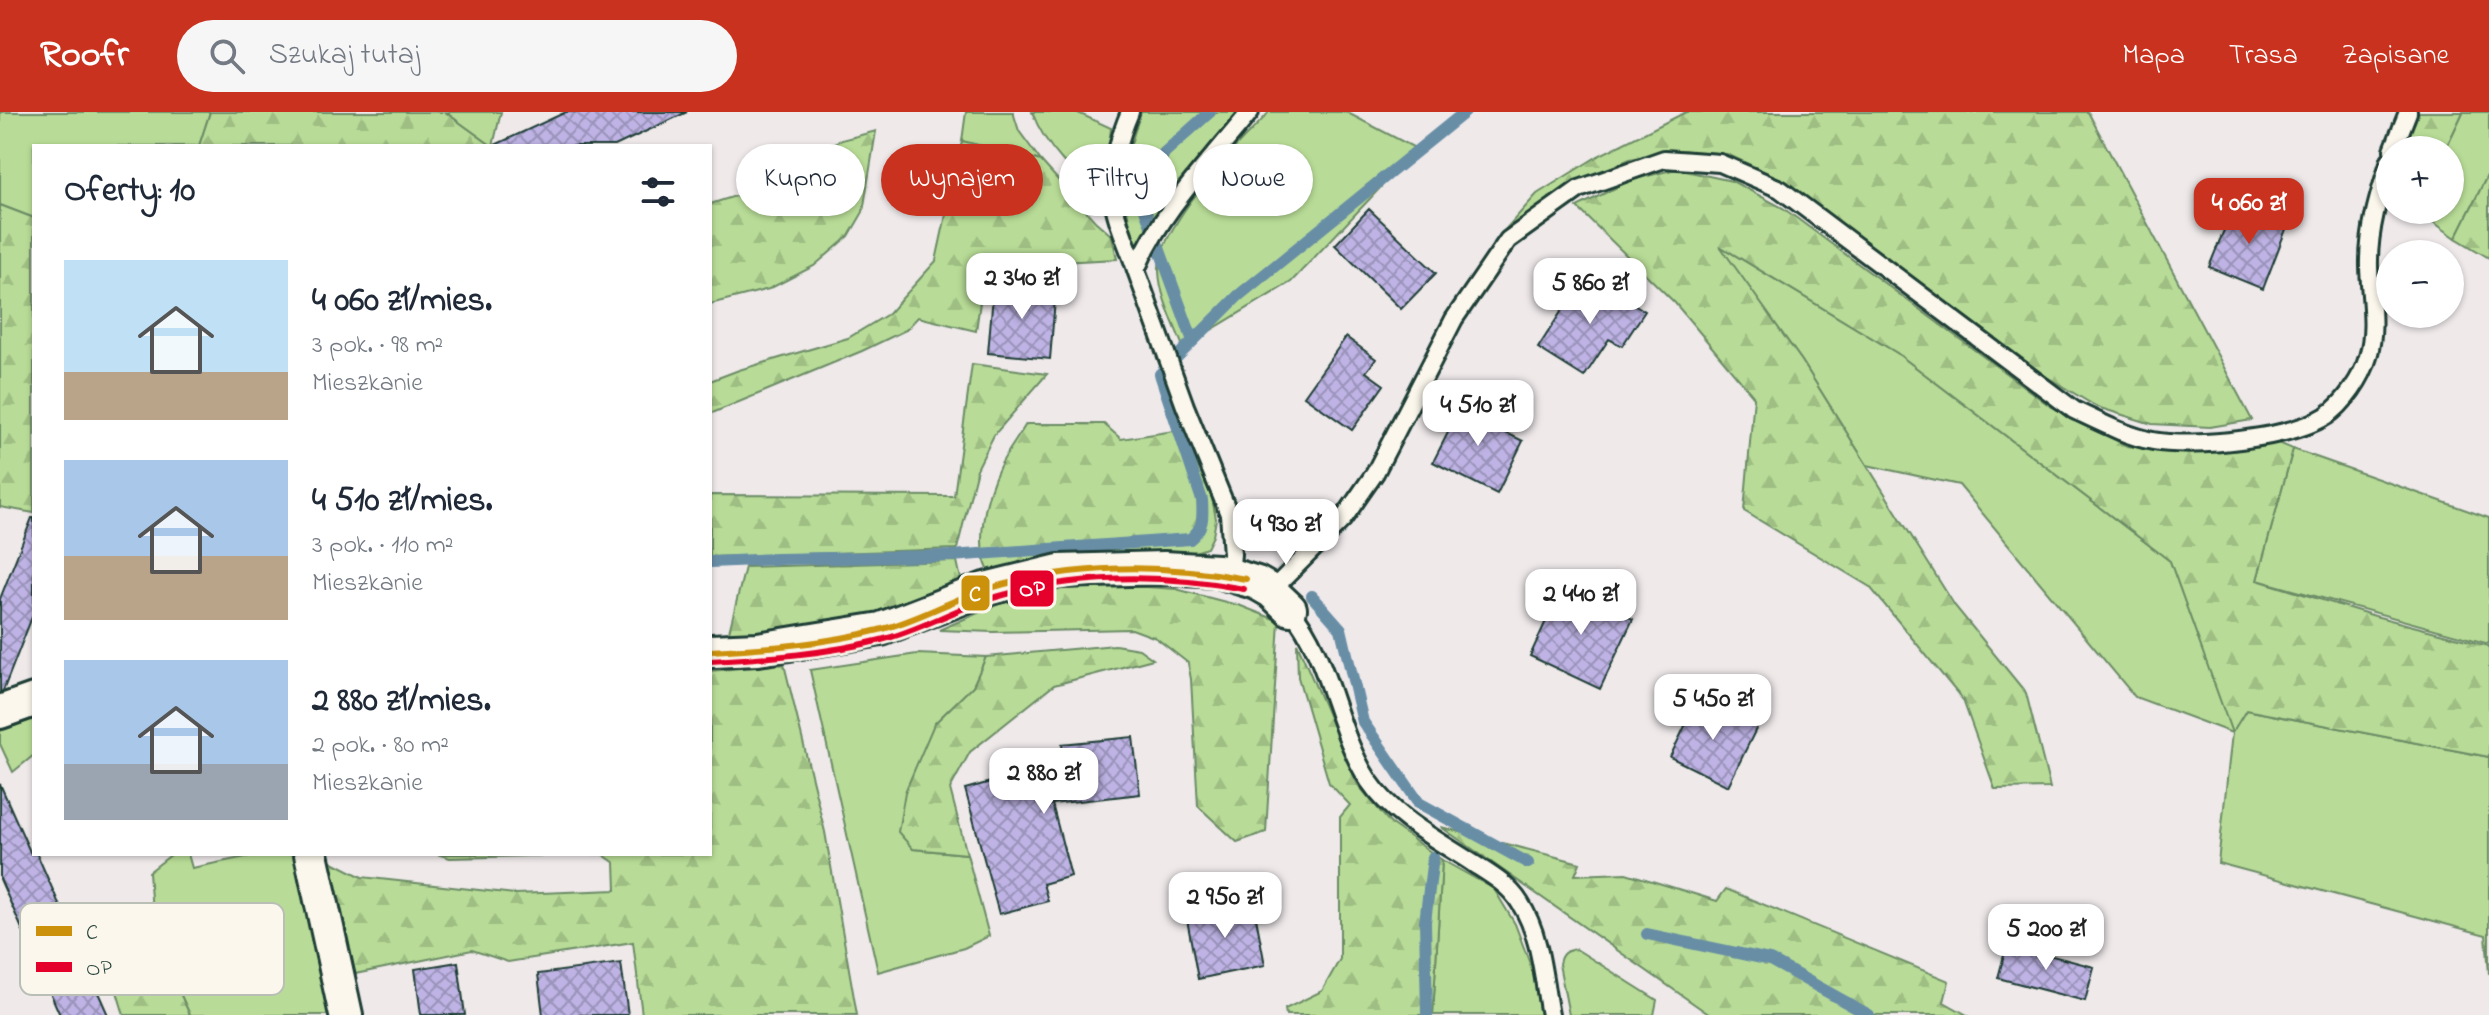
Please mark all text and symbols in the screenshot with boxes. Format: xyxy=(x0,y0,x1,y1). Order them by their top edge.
search box xyxy=(177,20,737,92)
text: Roofr xyxy=(40,28,129,84)
icon: search xyxy=(205,34,249,78)
text: Szukaj tutaj xyxy=(269,34,420,78)
text: Mapa xyxy=(2122,36,2185,77)
text: Trasa xyxy=(2229,36,2298,77)
text: Zapisane xyxy=(2342,36,2449,77)
map controls xyxy=(2376,136,2464,328)
button: + xyxy=(2376,136,2464,224)
chip: Kupno xyxy=(736,144,865,216)
chip: Wynajem xyxy=(881,144,1043,216)
chip: Filtry xyxy=(1059,144,1177,216)
chip: Nowe xyxy=(1193,144,1313,216)
text: Oferty: 10 xyxy=(64,167,195,217)
icon: filters xyxy=(636,170,680,214)
pin: 4 060 zł xyxy=(2166,178,2332,246)
text: 4 060 zł xyxy=(2212,185,2286,223)
button: − xyxy=(2376,240,2464,328)
pin: 2 340 zł xyxy=(939,253,1105,321)
pin: 5 860 zł xyxy=(1507,258,1673,326)
text: 2 340 zł xyxy=(984,260,1060,298)
text: 5 860 zł xyxy=(1551,265,1629,303)
text: 4 060 zł/mies. xyxy=(312,277,492,327)
icon: home xyxy=(128,292,224,388)
text: 3 pok. · 98 m² xyxy=(312,327,443,365)
text: Mieszkanie xyxy=(312,365,423,403)
pin: 4 510 zł xyxy=(1395,380,1561,448)
text: 4 510 zł xyxy=(1441,387,1515,425)
text: 4 510 zł/mies. xyxy=(312,477,492,527)
icon: home xyxy=(128,492,224,588)
pin: 4 930 zł xyxy=(1203,499,1369,567)
text: 4 930 zł xyxy=(1251,506,1321,544)
text: 3 pok. · 110 m² xyxy=(312,527,454,565)
text: Mieszkanie xyxy=(312,565,423,603)
line badge: OP xyxy=(1009,569,1055,608)
pin: 2 440 zł xyxy=(1498,569,1664,637)
line badge: C xyxy=(960,574,991,612)
text: OP xyxy=(1019,575,1046,607)
text: 2 440 zł xyxy=(1543,576,1619,614)
text: C xyxy=(969,580,981,612)
pin: 5 450 zł xyxy=(1630,674,1796,742)
text: 2 880 zł/mies. xyxy=(312,677,491,727)
text: 5 450 zł xyxy=(1672,681,1754,719)
icon: home xyxy=(128,692,224,788)
text: 2 pok. · 80 m² xyxy=(312,727,449,765)
pin: 2 880 zł xyxy=(961,748,1127,816)
text: 2 880 zł xyxy=(1007,755,1081,793)
text: Mieszkanie xyxy=(312,765,423,803)
pin: 2 950 zł xyxy=(1142,872,1308,940)
text: 2 950 zł xyxy=(1187,879,1263,917)
legend xyxy=(20,903,284,995)
pin: 5 200 zł xyxy=(1963,904,2129,972)
text: 5 200 zł xyxy=(2006,911,2086,949)
text: C xyxy=(86,918,98,950)
text: OP xyxy=(86,954,112,986)

